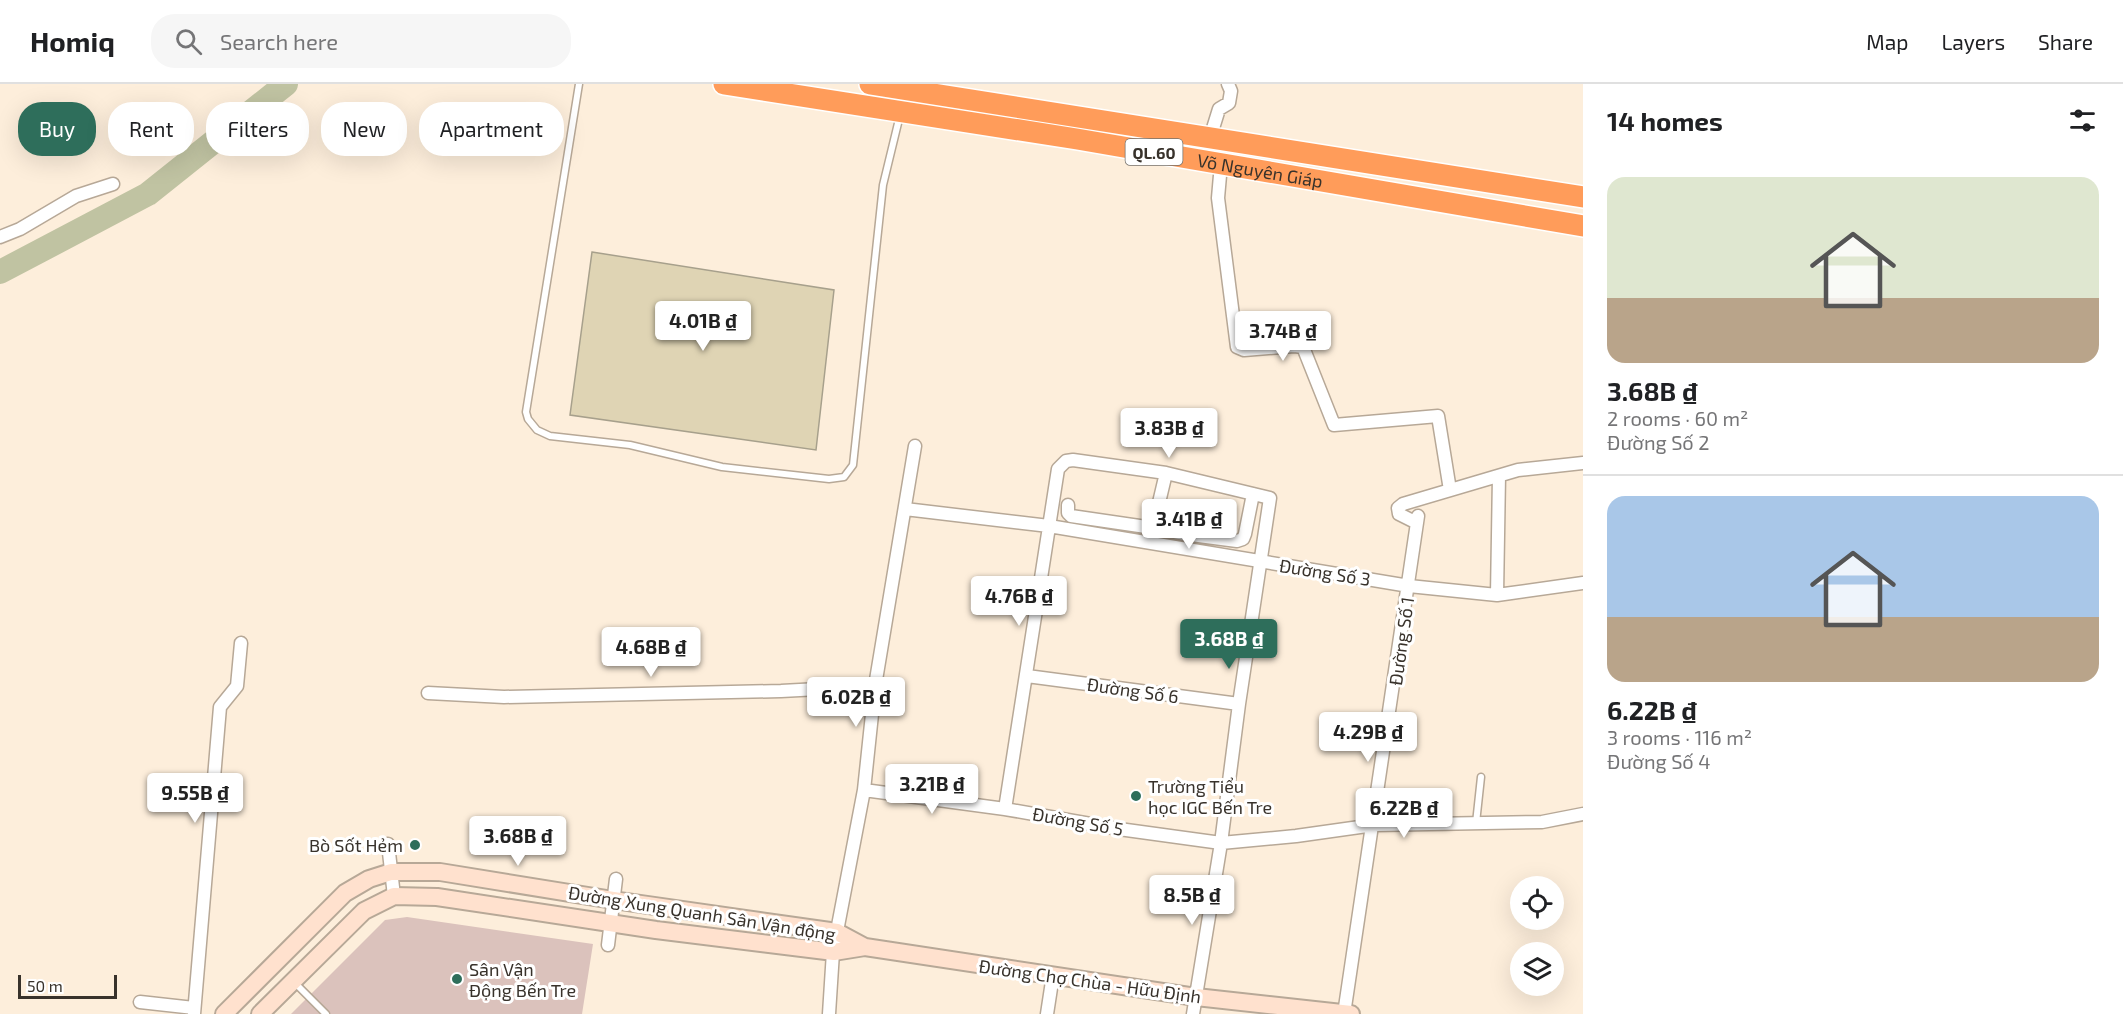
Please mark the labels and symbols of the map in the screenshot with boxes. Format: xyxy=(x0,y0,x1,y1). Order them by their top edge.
road number: QL.60 xyxy=(1126,139,1182,165)
street label: Võ Nguyên Giáp xyxy=(1195,149,1325,192)
pin: 4.01B ₫ xyxy=(648,301,758,352)
pin: 3.74B ₫ xyxy=(1228,311,1338,362)
pin: 3.83B ₫ xyxy=(1114,408,1224,459)
pin: 3.41B ₫ xyxy=(1134,499,1244,550)
street label: Đường Số 3 xyxy=(1278,554,1372,590)
pin: 4.76B ₫ xyxy=(964,576,1074,627)
street label: Đường Số 1 xyxy=(1384,595,1418,687)
pin: 3.68B ₫ xyxy=(1174,619,1284,670)
pin: 4.68B ₫ xyxy=(596,627,706,678)
street label: Đường Số 6 xyxy=(1086,673,1180,707)
pin: 6.02B ₫ xyxy=(801,677,911,728)
pin: 4.29B ₫ xyxy=(1313,712,1423,763)
pin: 3.21B ₫ xyxy=(877,764,987,815)
pin: 9.55B ₫ xyxy=(140,773,250,824)
place label: Trường Tiểu học IGC Bến Tre xyxy=(1148,775,1272,818)
pin: 6.22B ₫ xyxy=(1349,788,1459,839)
marker: Trường Tiểu học IGC Bến Tre xyxy=(1129,789,1143,803)
street label: Đường Số 5 xyxy=(1031,802,1125,840)
pin: 3.68B ₫ xyxy=(463,816,573,867)
place label: Bò Sốt Hẻm xyxy=(309,834,403,856)
marker: Bò Sốt Hẻm xyxy=(408,838,422,852)
pin: 8.5B ₫ xyxy=(1143,875,1241,926)
street label: Đường Xung Quanh Sân Vận động xyxy=(567,881,837,945)
street label: Đường Chợ Chùa - Hữu Định xyxy=(977,954,1203,1008)
place label: Sân Vận Động Bến Tre xyxy=(469,958,576,1001)
scale bar xyxy=(18,972,117,1000)
marker: Sân Vận Động Bến Tre xyxy=(450,972,464,986)

